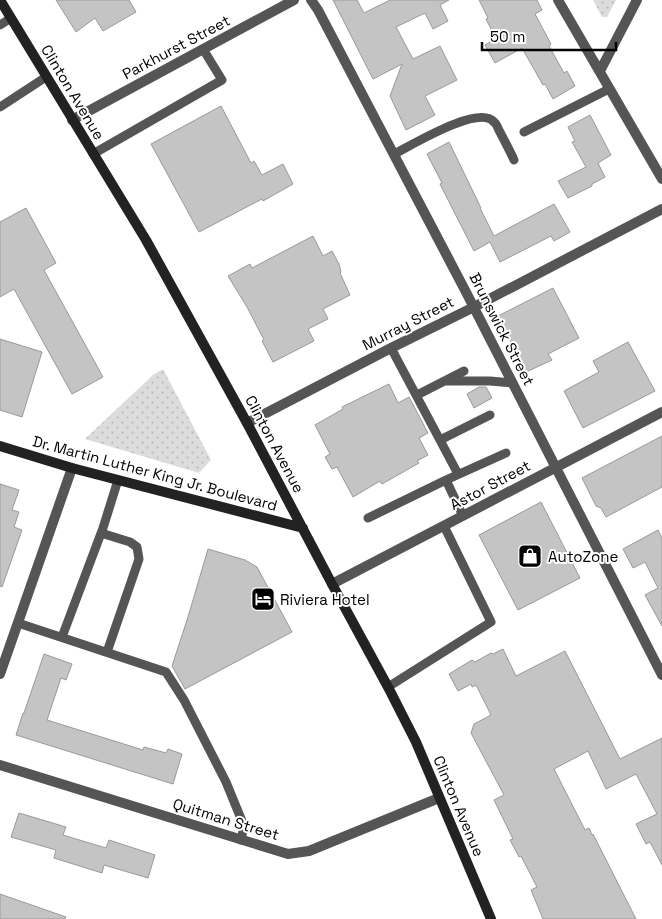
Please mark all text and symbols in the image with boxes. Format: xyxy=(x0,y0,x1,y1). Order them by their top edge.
street label: Parkhurst Street xyxy=(119,11,233,83)
scale bar xyxy=(482,20,616,52)
text: 50 m xyxy=(490,27,525,46)
street label: Clinton Avenue xyxy=(37,41,109,143)
street label: Brunswick Street xyxy=(465,269,539,389)
street label: Murray Street xyxy=(359,292,457,354)
street label: Clinton Avenue xyxy=(241,392,309,496)
street label: Dr. Martin Luther King Jr. Boulevard xyxy=(31,431,279,515)
street label: Astor Street xyxy=(446,456,534,514)
shop icon: AutoZone xyxy=(517,543,543,569)
place label: AutoZone xyxy=(548,547,618,566)
hotel icon: Riviera Hotel xyxy=(250,586,276,612)
place label: Riviera Hotel xyxy=(280,590,370,609)
street label: Clinton Avenue xyxy=(429,753,489,859)
street label: Quitman Street xyxy=(171,794,282,844)

